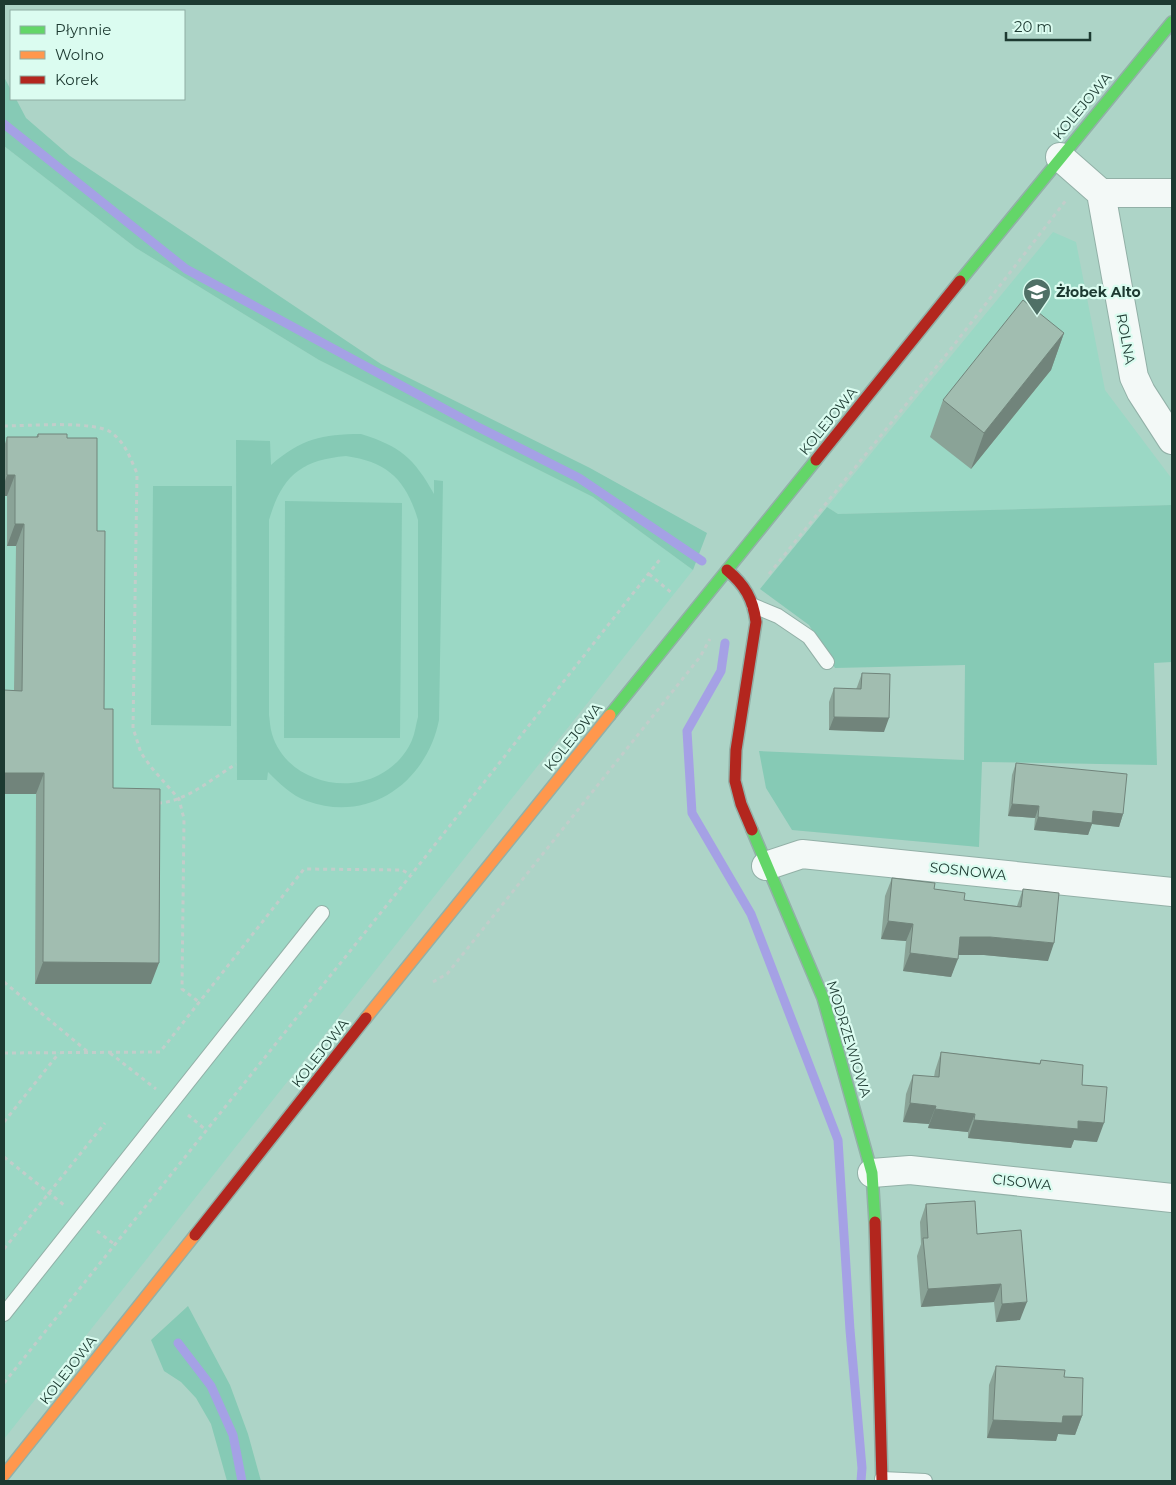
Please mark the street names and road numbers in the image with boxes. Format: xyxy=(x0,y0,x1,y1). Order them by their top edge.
street label: KOLEJOWA xyxy=(1049,68,1116,143)
street label: ROLNA xyxy=(1113,312,1140,367)
street label: KOLEJOWA xyxy=(795,383,861,459)
street label: KOLEJOWA xyxy=(540,699,606,775)
street label: SOSNOWA xyxy=(929,858,1008,884)
street label: MODRZEWIOWA xyxy=(823,978,876,1101)
street label: KOLEJOWA xyxy=(288,1014,353,1091)
street label: CISOWA xyxy=(992,1170,1053,1194)
street label: KOLEJOWA xyxy=(36,1331,101,1408)

